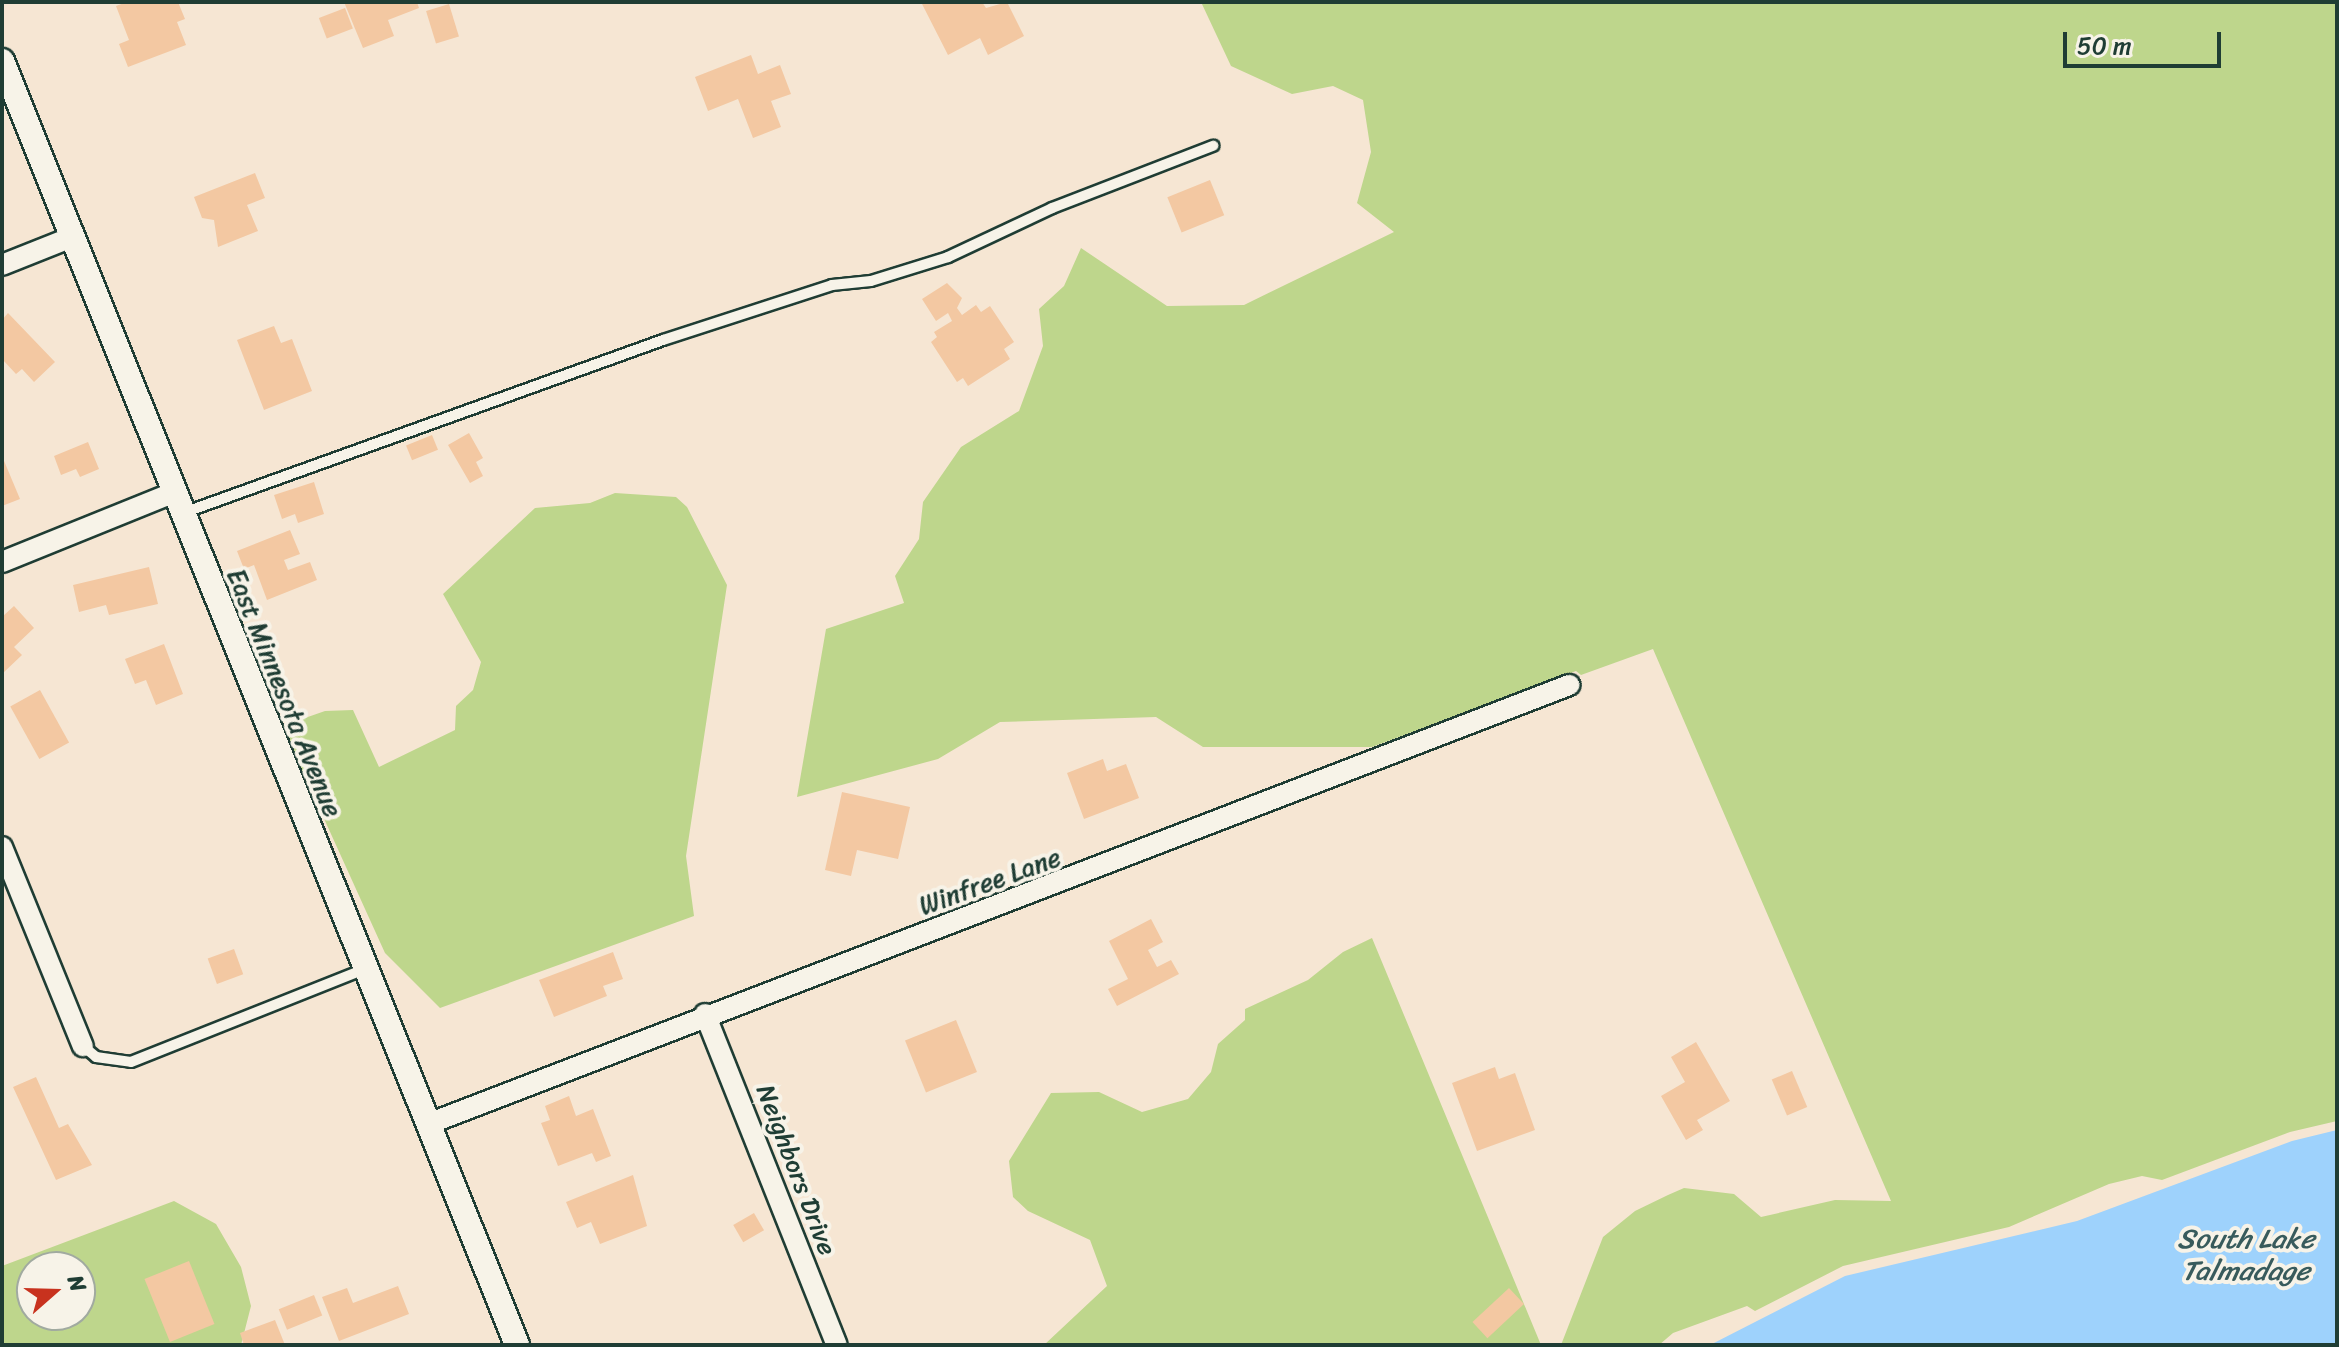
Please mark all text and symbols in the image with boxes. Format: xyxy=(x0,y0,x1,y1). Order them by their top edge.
scale bar xyxy=(2067,16,2225,66)
text: 50 m xyxy=(2077,25,2132,67)
street label: East Minnesota Avenue xyxy=(220,564,348,822)
street label: Winfree Lane xyxy=(915,842,1065,922)
street label: Neighbors Drive xyxy=(749,1080,843,1260)
water label: South Lake Talmadage xyxy=(2177,1222,2315,1288)
north arrow xyxy=(16,1251,96,1331)
text: N xyxy=(56,1269,98,1297)

